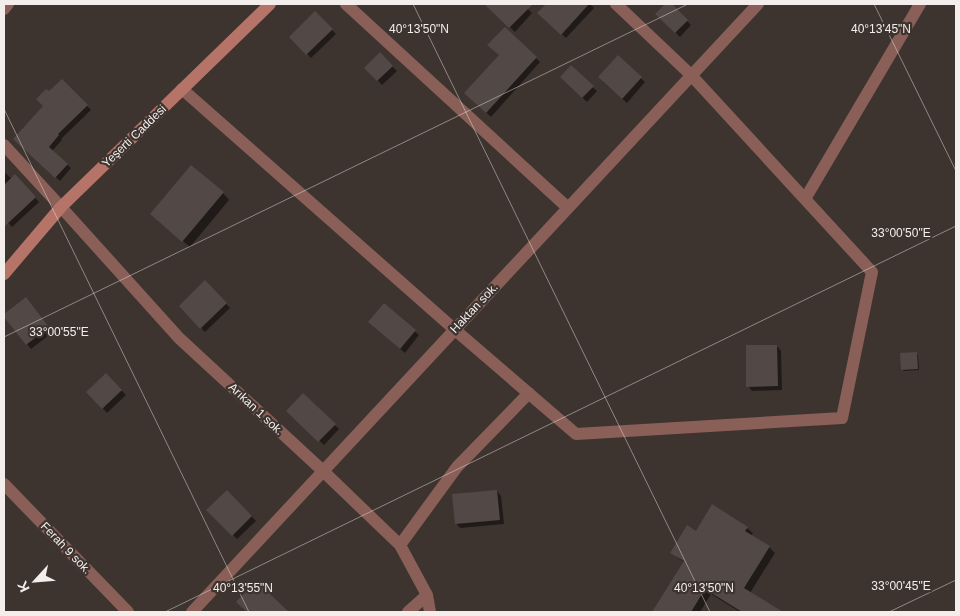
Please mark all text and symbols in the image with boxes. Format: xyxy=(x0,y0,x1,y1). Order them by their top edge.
text: 40°13'50"N xyxy=(389,22,449,36)
text: 40°13'45"N xyxy=(851,22,911,36)
street label: Yeşerti Caddesi xyxy=(99,102,169,170)
text: 33°00'50"E xyxy=(871,226,931,240)
street label: Haktan sok. xyxy=(447,280,501,336)
text: 33°00'55"E xyxy=(29,325,89,339)
street label: Arıkan 1 sok. xyxy=(226,380,286,438)
street label: Ferah 9 sok. xyxy=(38,519,94,577)
north arrow xyxy=(10,556,60,606)
text: K xyxy=(14,579,33,595)
text: 33°00'45"E xyxy=(871,579,931,593)
text: 40°13'55"N xyxy=(213,581,273,595)
text: 40°13'50"N xyxy=(674,581,734,595)

